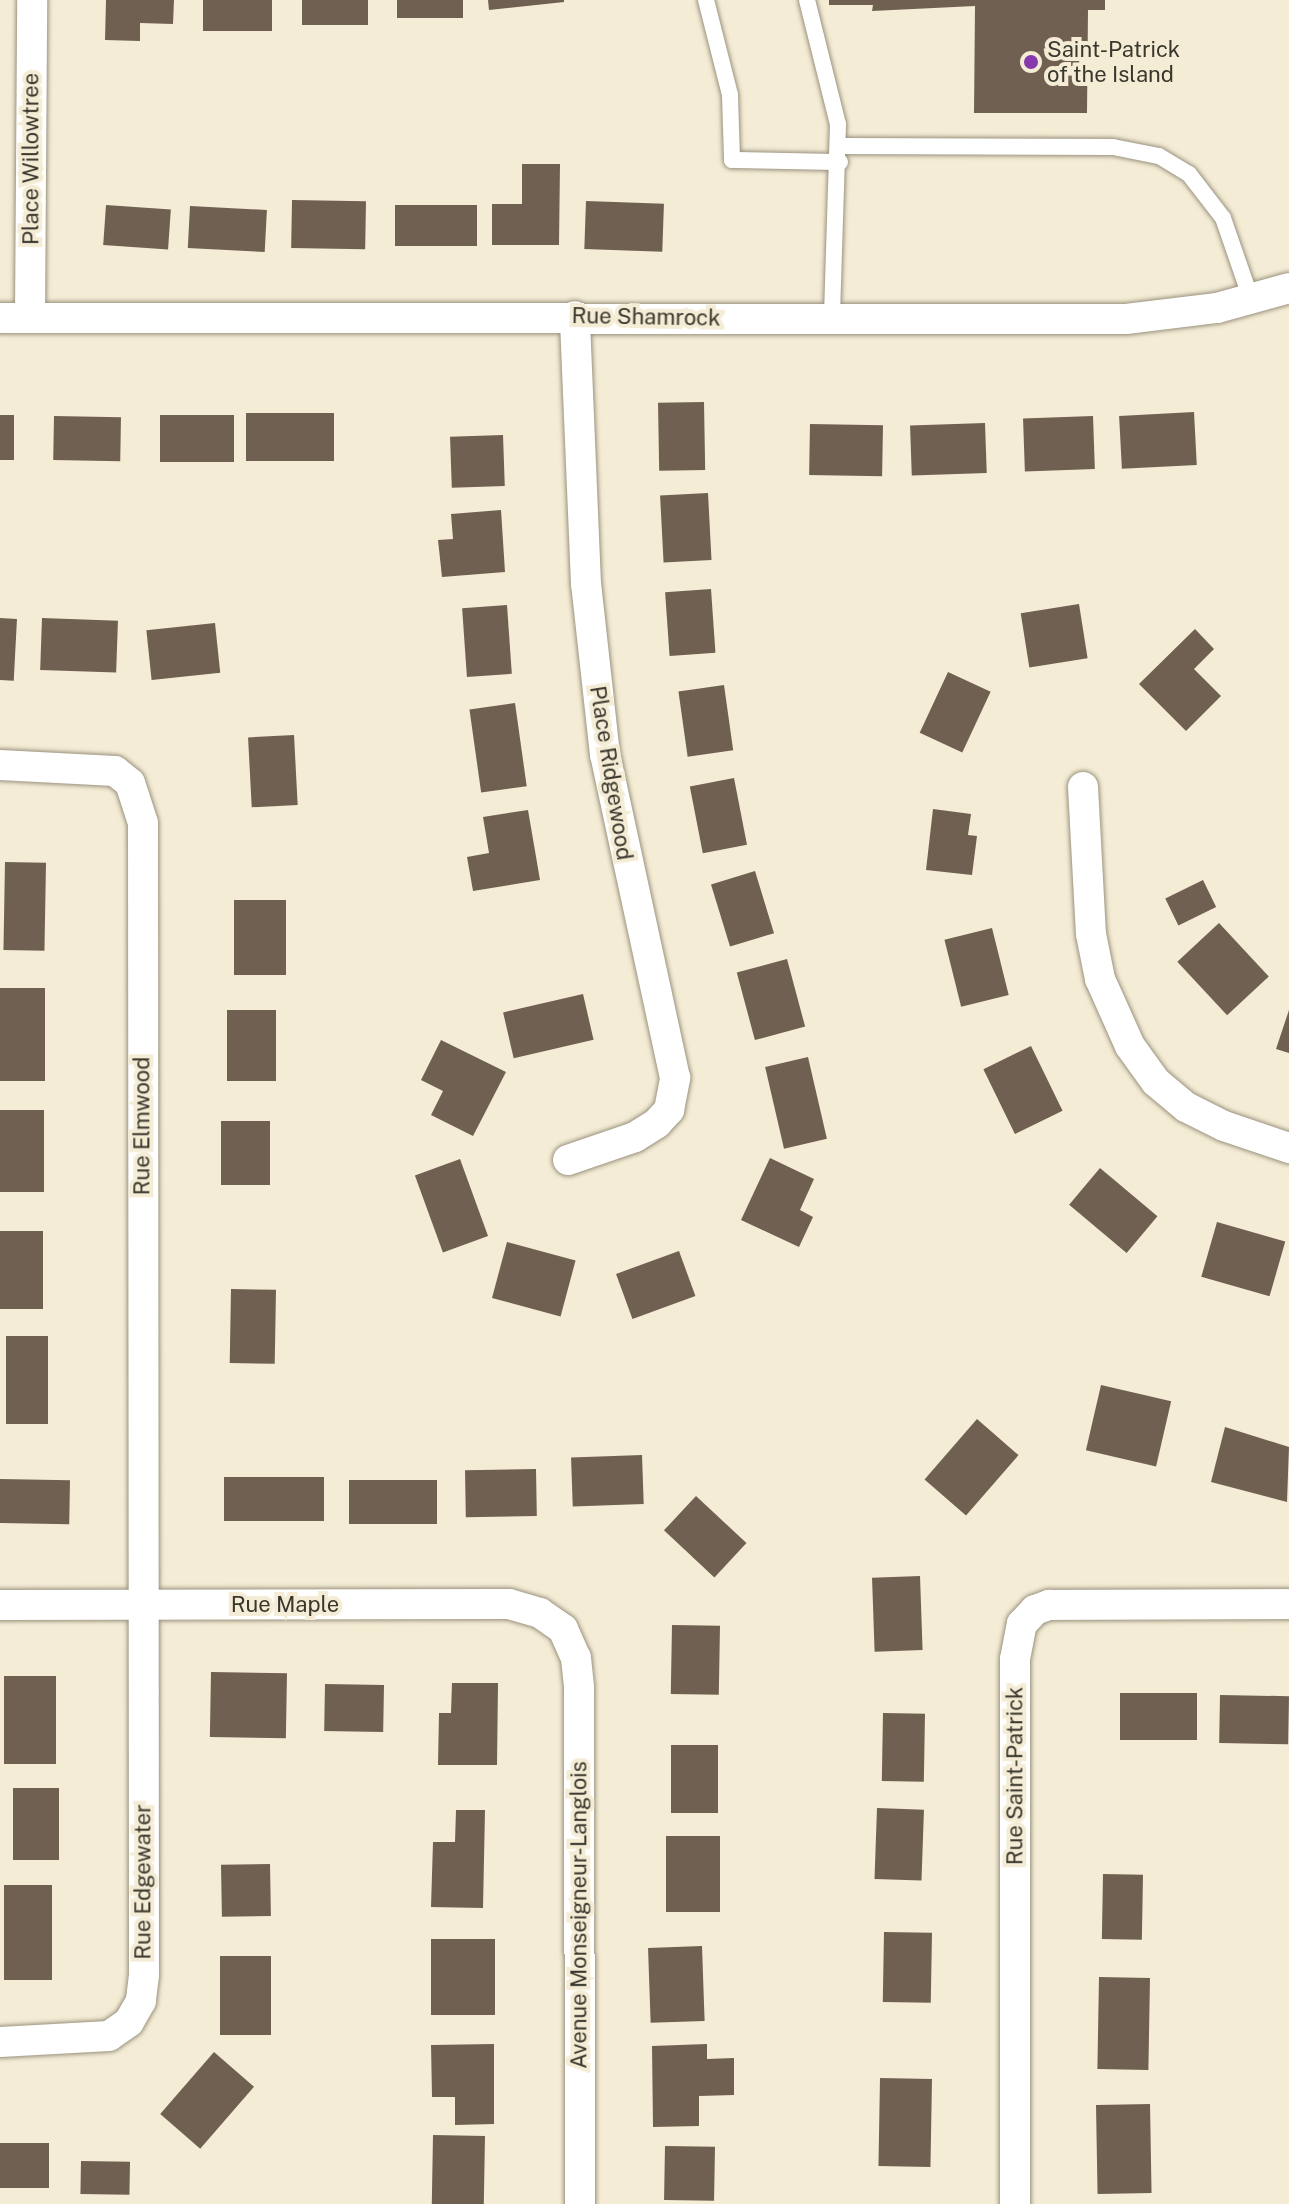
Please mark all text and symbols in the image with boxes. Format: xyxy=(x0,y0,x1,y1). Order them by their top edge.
place label: Saint-Patrick of the Island xyxy=(1047,36,1180,88)
marker: Saint-Patrick of the Island xyxy=(1022,53,1040,71)
street label: Place Willowtree xyxy=(18,73,44,245)
street label: Rue Shamrock xyxy=(571,303,721,331)
street label: Place Ridgewood xyxy=(584,684,638,862)
street label: Rue Elmwood xyxy=(129,1057,155,1195)
street label: Rue Maple xyxy=(231,1592,339,1618)
street label: Rue Saint-Patrick xyxy=(1002,1687,1028,1865)
street label: Avenue Monseigneur-Langlois xyxy=(566,1761,592,2069)
street label: Rue Edgewater xyxy=(130,1804,156,1960)

